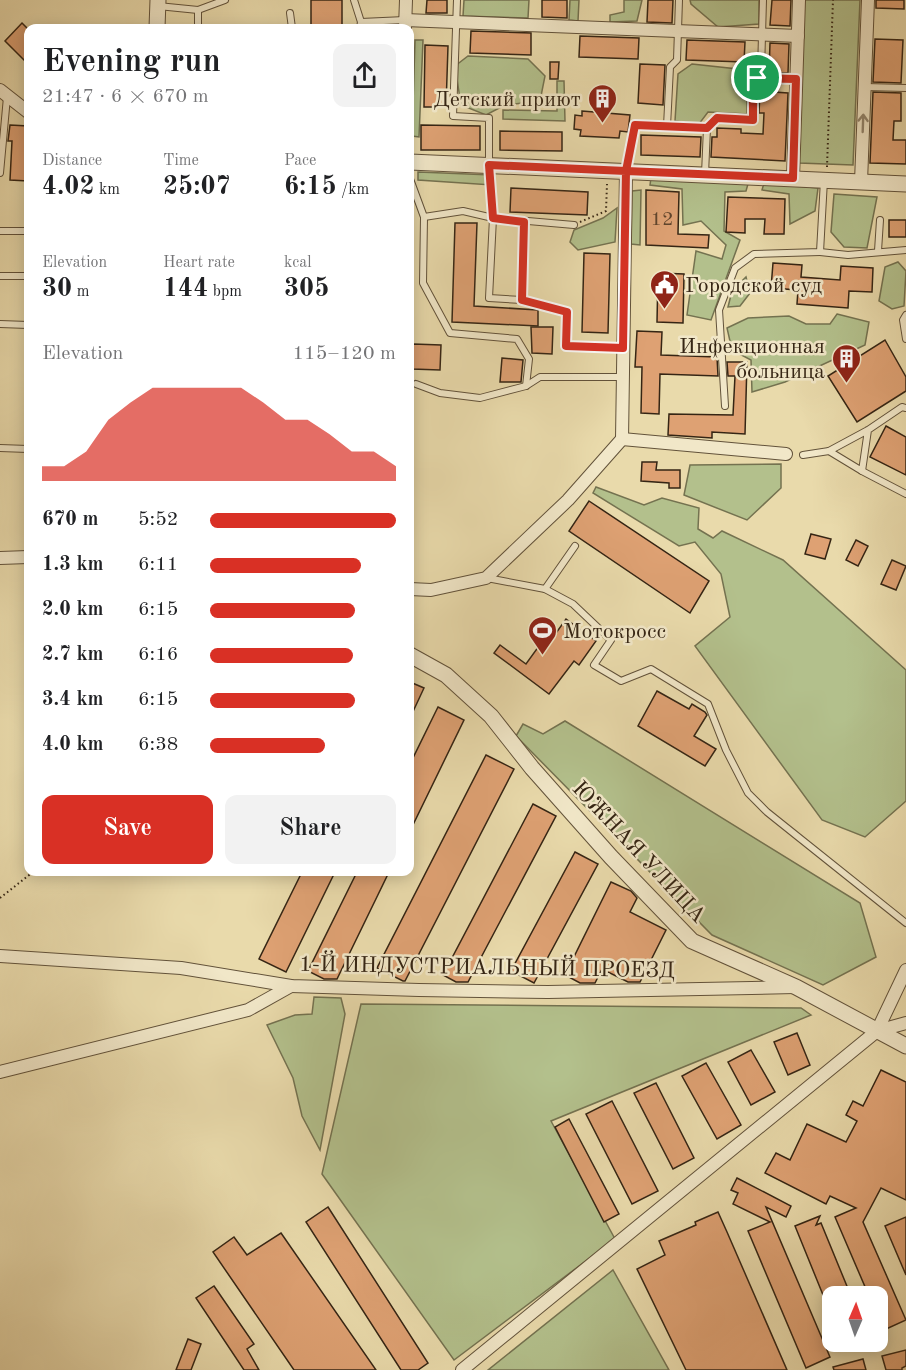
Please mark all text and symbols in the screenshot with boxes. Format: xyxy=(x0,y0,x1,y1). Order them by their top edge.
button: share xyxy=(333,44,396,107)
text: Evening run xyxy=(42,46,221,79)
pin xyxy=(731,52,782,103)
icon: arrive xyxy=(740,61,773,94)
building icon: Детский приют xyxy=(586,82,618,124)
text: 21:47 · 6 × 670 m xyxy=(42,87,209,107)
place label: Детский приют xyxy=(433,89,581,111)
one-way arrow xyxy=(858,114,869,134)
text: Distance xyxy=(42,153,102,169)
text: Time xyxy=(163,153,199,169)
text: Pace xyxy=(284,153,316,169)
text: 4.02 xyxy=(42,174,95,200)
text: 25:07 xyxy=(163,174,231,200)
text: 6:15 xyxy=(284,174,337,200)
text: km xyxy=(95,182,120,198)
text: /km xyxy=(337,182,369,198)
house number: 12 xyxy=(650,210,674,230)
text: Elevation xyxy=(42,255,107,271)
text: Heart rate xyxy=(163,255,235,271)
text: kcal xyxy=(284,255,312,271)
public building icon: Городской суд xyxy=(648,268,680,310)
place label: Городской суд xyxy=(685,275,822,297)
text: 30 xyxy=(42,276,72,302)
text: 144 xyxy=(163,276,208,302)
text: 305 xyxy=(284,276,329,302)
text: m xyxy=(72,284,89,300)
text: bpm xyxy=(208,284,242,300)
place label: Инфекционная больница xyxy=(679,336,825,383)
building icon: Инфекционная больница xyxy=(830,342,862,384)
text: Elevation xyxy=(42,344,123,364)
text: 115–120 m xyxy=(293,344,396,364)
text: 670 m xyxy=(42,510,98,530)
text: 5:52 xyxy=(138,510,178,530)
text: 1.3 km xyxy=(42,555,104,575)
text: 6:11 xyxy=(138,555,178,575)
text: 2.0 km xyxy=(42,600,104,620)
text: 6:15 xyxy=(138,600,178,620)
sports icon: Мотокросс xyxy=(526,614,558,656)
place label: Мотокросс xyxy=(563,621,666,643)
text: 2.7 km xyxy=(42,645,104,665)
text: 6:16 xyxy=(138,645,178,665)
text: 3.4 km xyxy=(42,690,104,710)
text: 6:15 xyxy=(138,690,178,710)
text: 4.0 km xyxy=(42,735,104,755)
text: 6:38 xyxy=(138,735,178,755)
street label: ЮЖНАЯ УЛИЦА xyxy=(568,777,710,927)
button: Save xyxy=(42,795,213,864)
button: Share xyxy=(225,795,396,864)
street label: 1-Й ИНДУСТРИАЛЬНЫЙ ПРОЕЗД xyxy=(299,950,675,982)
north arrow xyxy=(822,1286,888,1352)
map controls xyxy=(822,1286,888,1352)

